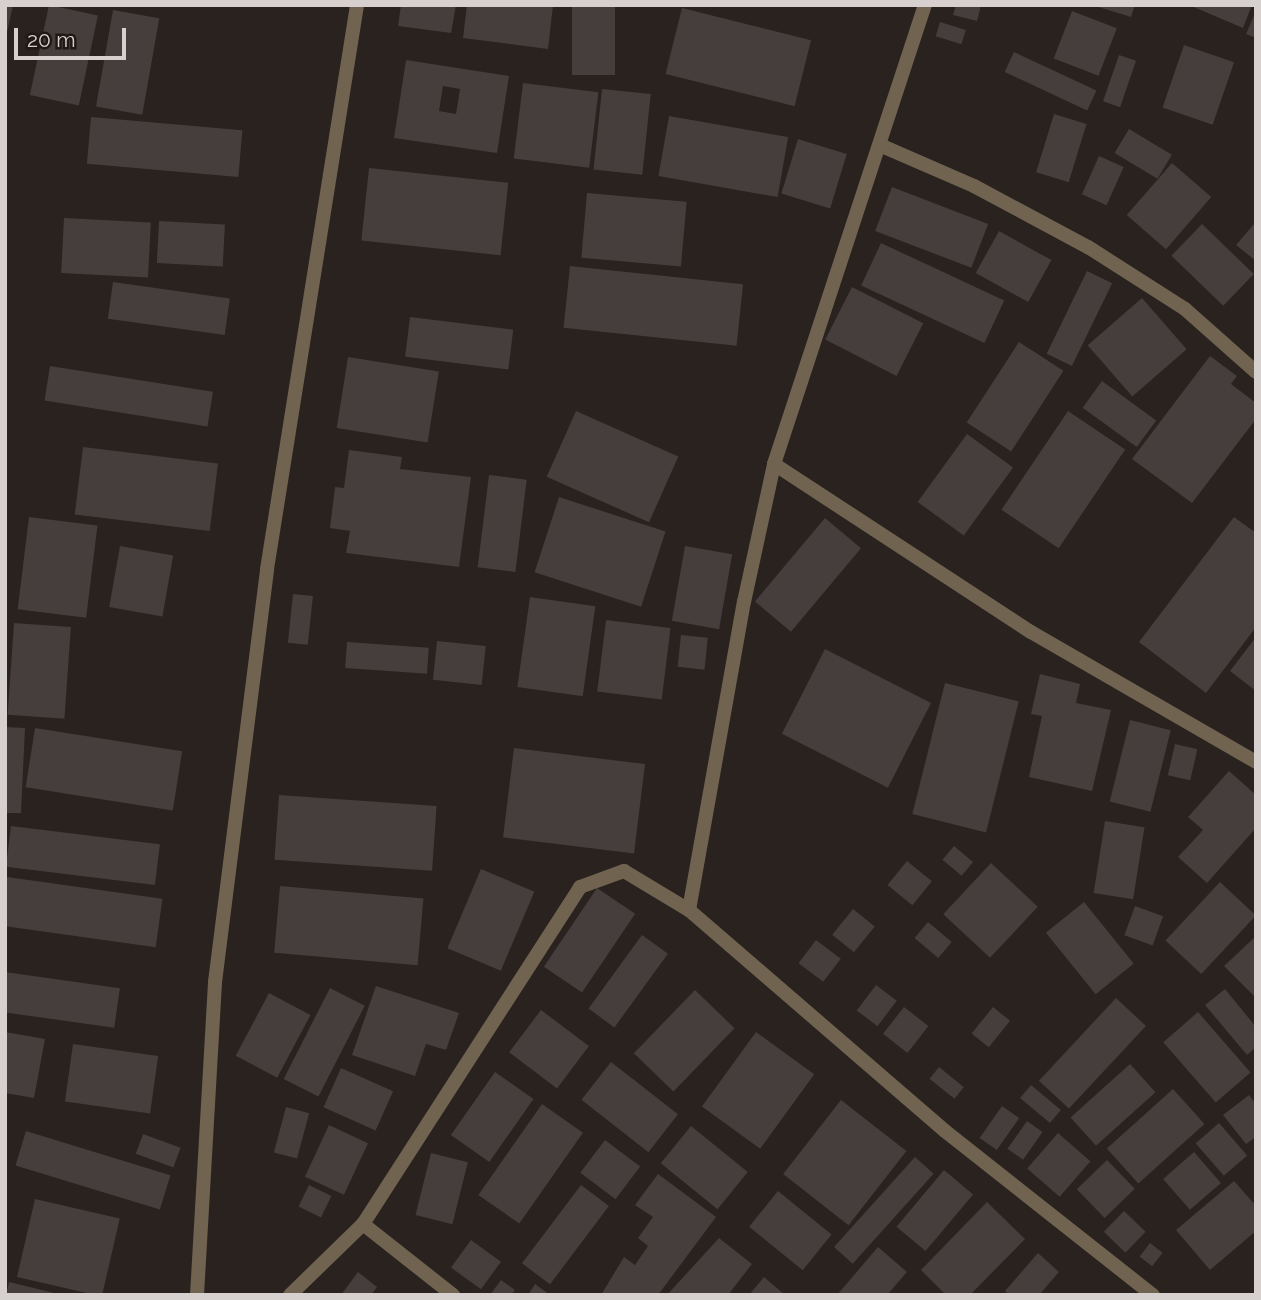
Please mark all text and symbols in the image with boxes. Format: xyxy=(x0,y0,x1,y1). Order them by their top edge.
scale bar xyxy=(18,14,130,58)
text: 20 m xyxy=(27,27,75,52)

